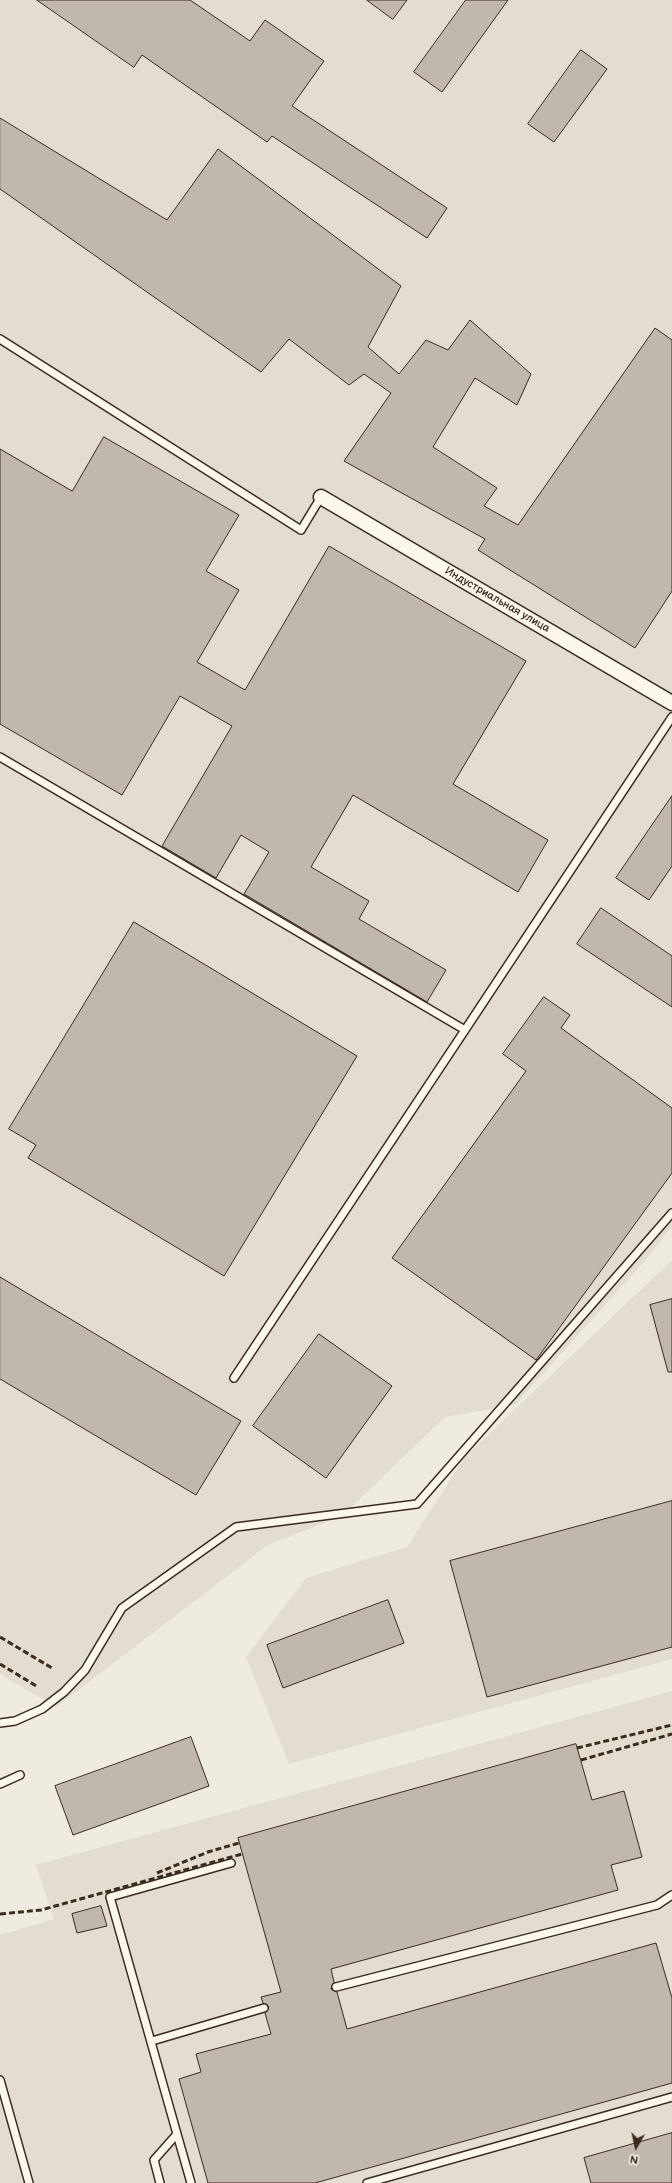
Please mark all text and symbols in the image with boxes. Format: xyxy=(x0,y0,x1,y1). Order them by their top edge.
street label: Индустриальная улица xyxy=(442,564,552,636)
north arrow xyxy=(616,2127,656,2167)
text: N xyxy=(629,2152,639,2166)

